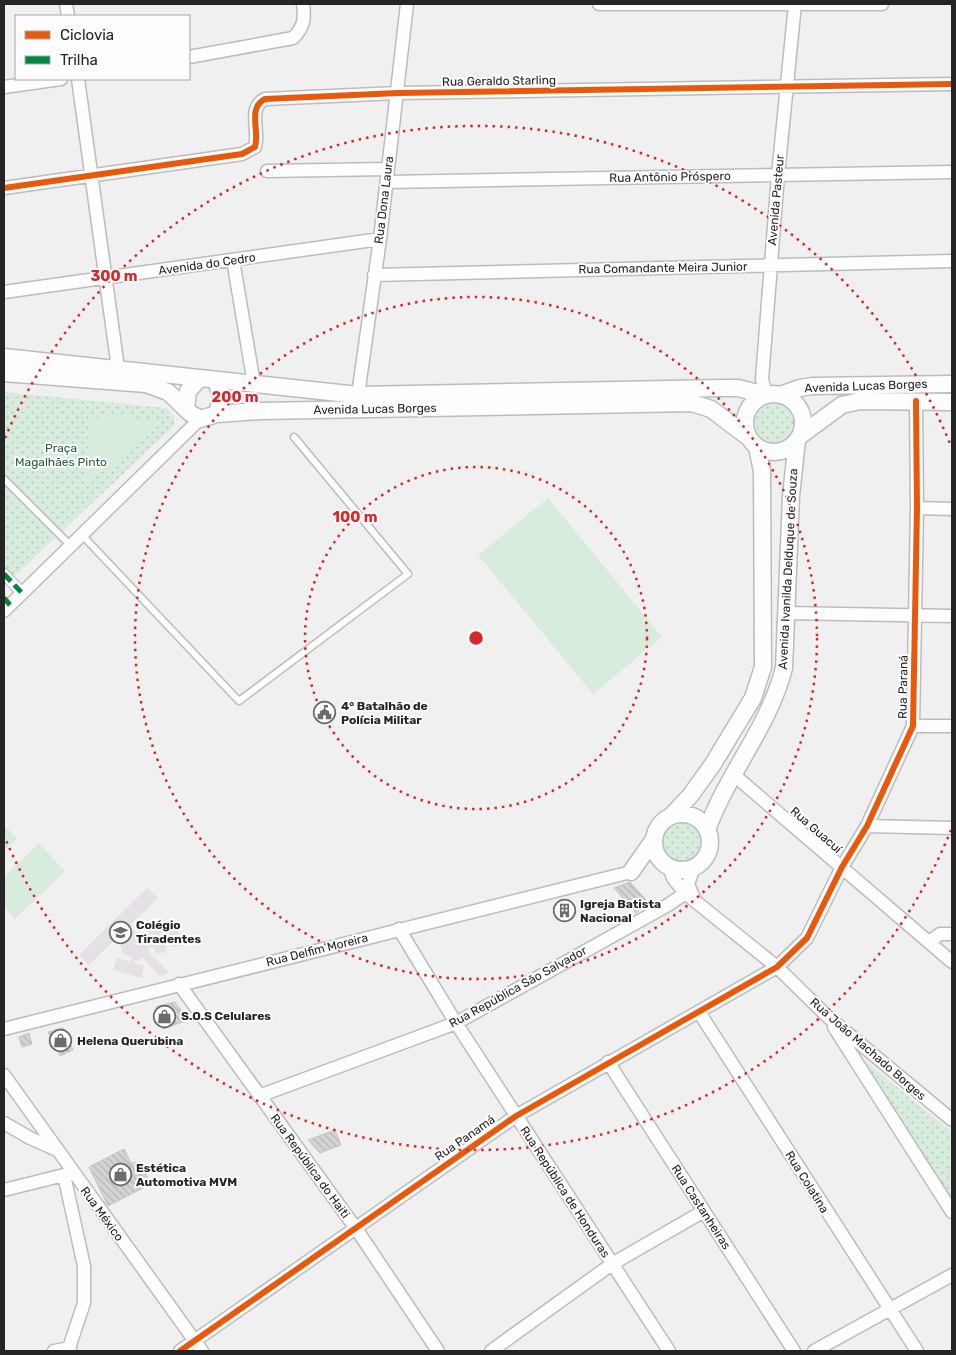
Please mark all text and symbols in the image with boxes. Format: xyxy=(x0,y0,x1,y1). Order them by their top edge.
legend xyxy=(15,15,190,80)
text: Ciclovia xyxy=(60,26,114,44)
text: Trilha xyxy=(60,51,98,69)
street label: Rua Geraldo Starling xyxy=(442,73,556,89)
street label: Avenida Pasteur xyxy=(765,154,787,246)
street label: Rua Dona Laura xyxy=(372,155,396,245)
street label: Rua Antônio Próspero xyxy=(609,169,731,185)
street label: Avenida do Cedro xyxy=(158,250,257,278)
street label: Rua Comandante Meira Junior xyxy=(578,260,748,276)
text: 300 m xyxy=(90,267,138,285)
street label: Avenida Lucas Borges xyxy=(804,377,928,395)
text: 200 m xyxy=(211,388,259,406)
street label: Avenida Lucas Borges xyxy=(313,401,437,417)
park label: Praça Magalhães Pinto xyxy=(15,441,107,469)
street label: Avenida Ivanilda Delduque de Souza xyxy=(776,468,800,670)
text: 100 m xyxy=(333,508,377,526)
centre of rings xyxy=(467,629,485,647)
street label: Rua Paraná xyxy=(895,655,911,719)
place label: 4° Batalhão de Polícia Militar xyxy=(341,699,428,727)
public building icon: 4° Batalhão de Polícia Militar xyxy=(313,701,337,725)
street label: Rua Guacuí xyxy=(787,804,845,857)
place label: Igreja Batista Nacional xyxy=(580,897,661,925)
building icon: Igreja Batista Nacional xyxy=(552,899,576,923)
place label: Colégio Tiradentes xyxy=(136,918,201,946)
school or university icon: Colégio Tiradentes xyxy=(108,920,132,944)
street label: Rua Delfim Moreira xyxy=(265,931,369,969)
street label: Rua República São Salvador xyxy=(447,943,590,1031)
street label: Rua João Machado Borges xyxy=(807,995,929,1103)
shop icon: S.O.S Celulares xyxy=(153,1004,177,1028)
place label: S.O.S Celulares xyxy=(181,1009,271,1023)
shop icon: Helena Querubina xyxy=(49,1029,73,1053)
place label: Helena Querubina xyxy=(77,1034,183,1048)
street label: Rua República do Haiti xyxy=(267,1111,353,1221)
street label: Rua Panamá xyxy=(432,1112,498,1164)
street label: Rua República de Honduras xyxy=(517,1124,613,1260)
street label: Rua Colatina xyxy=(782,1148,832,1216)
place label: Estética Automotiva MVM xyxy=(136,1161,237,1189)
street label: Rua Castanheiras xyxy=(668,1162,734,1252)
shop icon: Estética Automotiva MVM xyxy=(108,1163,132,1187)
street label: Rua México xyxy=(78,1184,126,1244)

